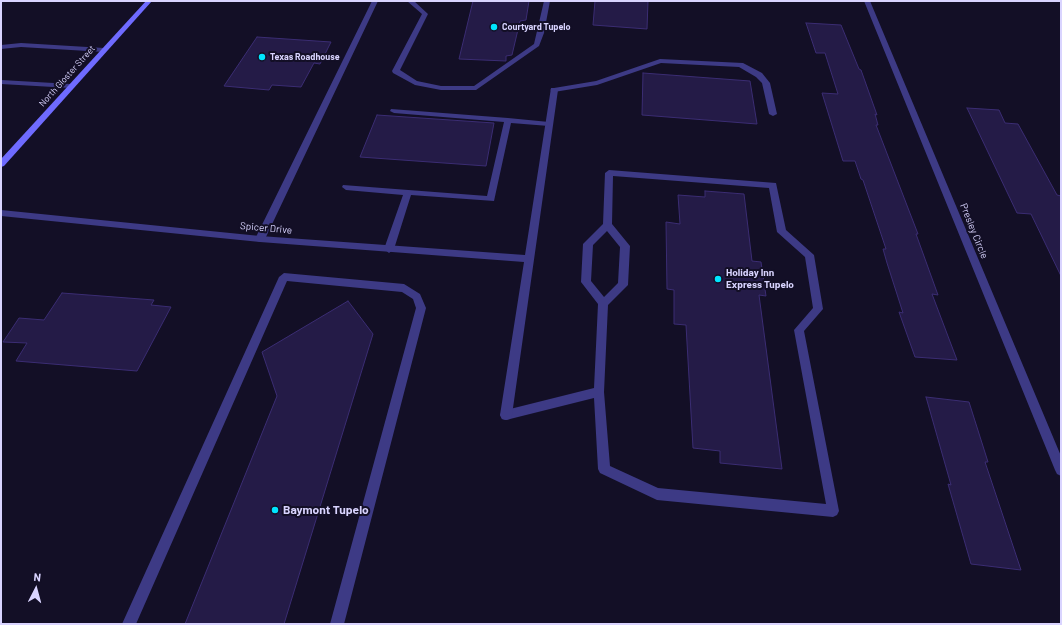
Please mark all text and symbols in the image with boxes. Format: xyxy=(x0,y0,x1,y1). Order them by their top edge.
marker: Courtyard Tupelo xyxy=(489,22,499,32)
place label: Courtyard Tupelo xyxy=(502,22,571,32)
street label: North Gloster Street xyxy=(37,43,97,109)
marker: Texas Roadhouse xyxy=(257,52,267,62)
place label: Texas Roadhouse xyxy=(270,52,340,62)
street label: Presley Circle xyxy=(957,202,991,260)
street label: Spicer Drive xyxy=(239,220,293,236)
place label: Holiday Inn Express Tupelo xyxy=(726,267,794,290)
marker: Holiday Inn Express Tupelo xyxy=(713,274,723,284)
place label: Baymont Tupelo xyxy=(283,503,369,517)
marker: Baymont Tupelo xyxy=(270,505,280,515)
north arrow xyxy=(16,569,56,609)
text: N xyxy=(33,570,42,583)

